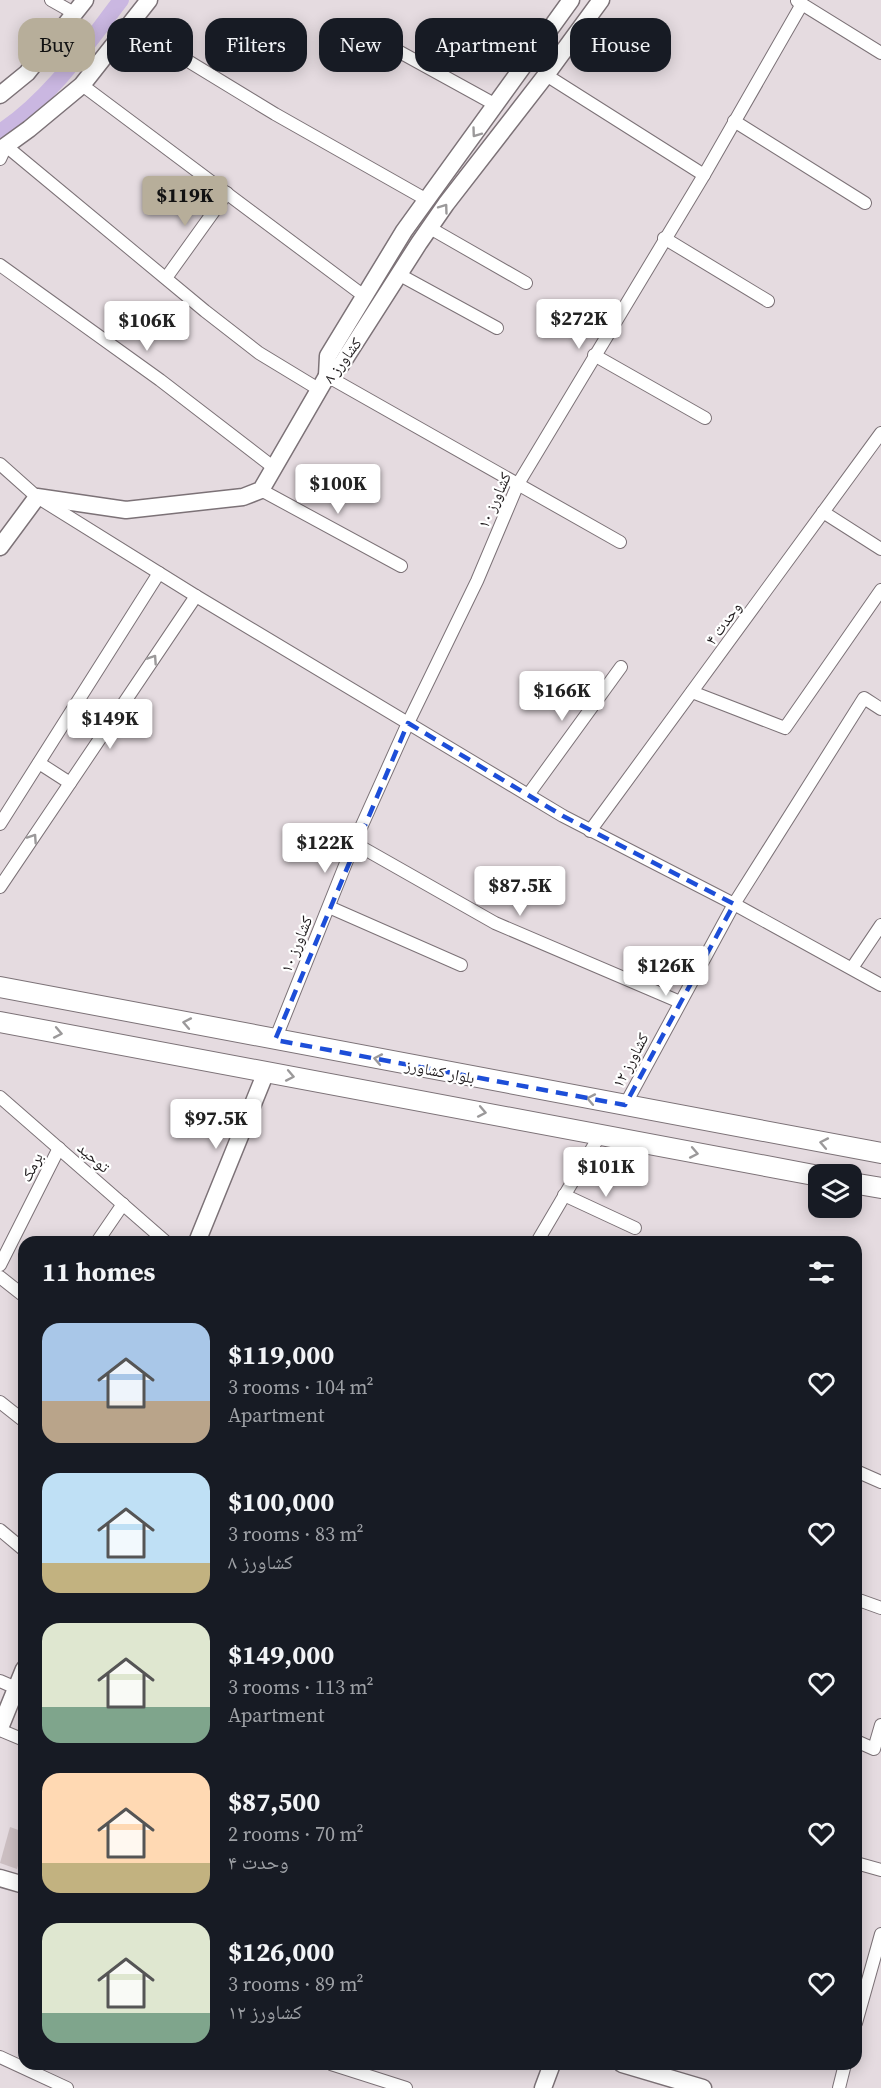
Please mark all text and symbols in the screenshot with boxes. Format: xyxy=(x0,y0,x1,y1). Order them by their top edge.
chip: Buy xyxy=(18,18,95,72)
chip: Rent xyxy=(107,18,193,72)
chip: Filters xyxy=(205,18,307,72)
chip: New xyxy=(319,18,403,72)
chip: Apartment xyxy=(415,18,558,72)
chip: House xyxy=(570,18,671,72)
one-way arrow xyxy=(472,126,483,137)
pin: $119K xyxy=(143,176,227,227)
text: $119K xyxy=(156,181,214,209)
one-way arrow xyxy=(436,204,447,215)
pin: $272K xyxy=(537,299,621,350)
pin: $106K xyxy=(105,301,189,352)
text: $272K xyxy=(550,304,608,332)
text: $106K xyxy=(118,306,176,334)
street label: کشاورز ۸ xyxy=(318,332,367,387)
pin: $100K xyxy=(296,464,380,515)
street label: کشاورز ۱۰ xyxy=(472,468,516,532)
text: $100K xyxy=(309,469,367,497)
street label: وحدت ۴ xyxy=(700,597,746,649)
one-way arrow xyxy=(146,655,158,665)
pin: $166K xyxy=(520,671,604,722)
text: $166K xyxy=(533,676,591,704)
pin: $149K xyxy=(68,699,152,750)
text: $149K xyxy=(81,704,139,732)
pin: $122K xyxy=(283,823,367,874)
text: $122K xyxy=(296,828,354,856)
one-way arrow xyxy=(26,834,37,845)
pin: $87.5K xyxy=(471,866,569,917)
text: $87.5K xyxy=(488,871,552,899)
street label: کشاورز ۱۰ xyxy=(275,912,317,976)
pin: $126K xyxy=(624,946,708,997)
text: $126K xyxy=(637,951,695,979)
one-way arrow xyxy=(182,1017,192,1030)
one-way arrow xyxy=(52,1026,62,1039)
street label: کشاورز ۱۲ xyxy=(606,1028,654,1091)
one-way arrow xyxy=(374,1053,384,1066)
street label: بلوار کشاورز xyxy=(402,1053,477,1089)
one-way arrow xyxy=(285,1069,295,1082)
one-way arrow xyxy=(586,1093,596,1106)
pin: $97.5K xyxy=(167,1099,265,1150)
text: $97.5K xyxy=(184,1104,248,1132)
one-way arrow xyxy=(477,1105,487,1118)
street label: توحید xyxy=(73,1137,115,1177)
one-way arrow xyxy=(819,1137,829,1150)
one-way arrow xyxy=(689,1146,699,1159)
pin: $101K xyxy=(564,1147,648,1198)
street label: برمک xyxy=(14,1148,48,1186)
text: $101K xyxy=(577,1152,635,1180)
map controls xyxy=(808,1164,862,1218)
button: layers xyxy=(808,1164,862,1218)
text: 11 homes xyxy=(42,1254,155,1290)
icon: filters xyxy=(805,1256,838,1289)
text: $119,000 xyxy=(228,1337,334,1373)
icon: home xyxy=(90,1347,162,1419)
icon: heart xyxy=(805,1367,838,1400)
text: 3 rooms · 104 m² xyxy=(228,1373,374,1401)
text: Apartment xyxy=(228,1401,325,1429)
text: $100,000 xyxy=(228,1484,334,1520)
icon: home xyxy=(90,1497,162,1569)
icon: heart xyxy=(805,1517,838,1550)
text: 3 rooms · 83 m² xyxy=(228,1520,364,1548)
text: کشاورز ۸ xyxy=(228,1548,293,1576)
text: $149,000 xyxy=(228,1637,334,1673)
icon: home xyxy=(90,1647,162,1719)
icon: heart xyxy=(805,1667,838,1700)
text: 3 rooms · 113 m² xyxy=(228,1673,374,1701)
text: Apartment xyxy=(228,1701,325,1729)
text: $87,500 xyxy=(228,1784,320,1820)
icon: home xyxy=(90,1797,162,1869)
icon: heart xyxy=(805,1817,838,1850)
text: 2 rooms · 70 m² xyxy=(228,1820,364,1848)
text: وحدت ۴ xyxy=(228,1848,289,1876)
text: $126,000 xyxy=(228,1934,334,1970)
icon: home xyxy=(90,1947,162,2019)
icon: heart xyxy=(805,1967,838,2000)
text: 3 rooms · 89 m² xyxy=(228,1970,364,1998)
text: کشاورز ۱۲ xyxy=(228,1998,302,2026)

